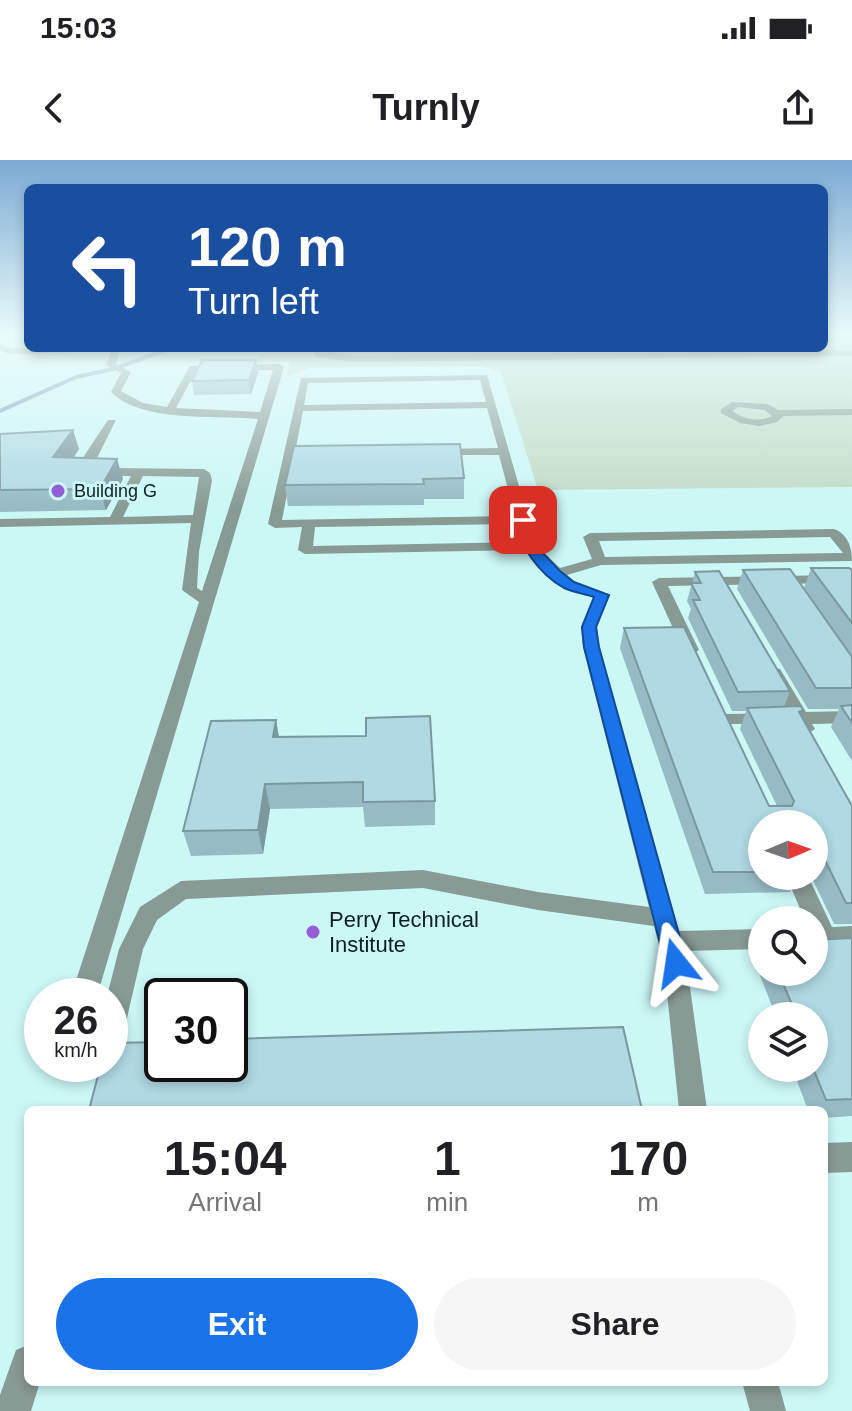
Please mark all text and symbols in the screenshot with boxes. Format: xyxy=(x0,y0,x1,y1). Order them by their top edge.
text: 15:03 xyxy=(40,11,117,44)
icon: back xyxy=(32,86,76,130)
icon: share xyxy=(776,86,820,130)
text: Turnly xyxy=(372,87,480,128)
text: 120 m xyxy=(188,215,347,278)
icon: left xyxy=(56,216,160,320)
text: Turn left xyxy=(188,281,319,322)
place label: Building G xyxy=(74,481,157,501)
marker: Building G xyxy=(49,482,67,500)
pin xyxy=(489,486,557,554)
icon: arrive xyxy=(501,498,545,542)
north arrow xyxy=(748,810,828,890)
map controls xyxy=(748,810,828,1082)
button: search xyxy=(748,906,828,986)
place label: Perry Technical Institute xyxy=(329,907,479,957)
position arrow xyxy=(634,921,718,1005)
marker: Perry Technical Institute xyxy=(304,923,322,941)
speed limit sign: 30 xyxy=(144,978,248,1082)
text: 26 xyxy=(54,998,98,1042)
button: layers xyxy=(748,1002,828,1082)
text: km/h xyxy=(54,1039,98,1061)
text: 15:04 xyxy=(164,1132,287,1185)
text: 1 xyxy=(434,1132,461,1185)
text: 170 xyxy=(608,1132,688,1185)
text: Arrival xyxy=(188,1187,262,1217)
text: min xyxy=(426,1187,468,1217)
text: m xyxy=(637,1187,659,1217)
button: Exit xyxy=(56,1278,418,1370)
button: Share xyxy=(434,1278,796,1370)

